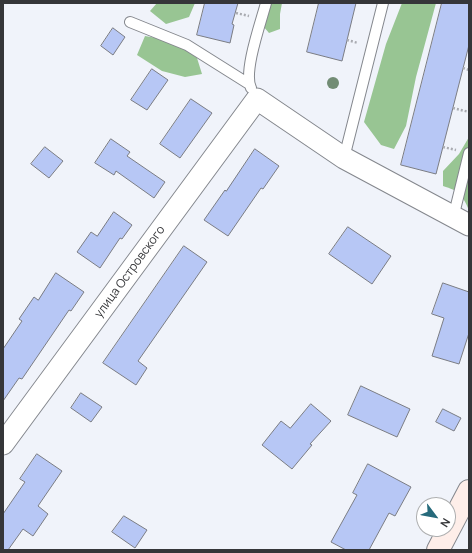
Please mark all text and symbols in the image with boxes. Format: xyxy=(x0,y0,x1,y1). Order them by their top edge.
street label: улица Островского xyxy=(92,223,168,321)
north arrow xyxy=(416,497,456,537)
text: N xyxy=(437,516,454,530)

